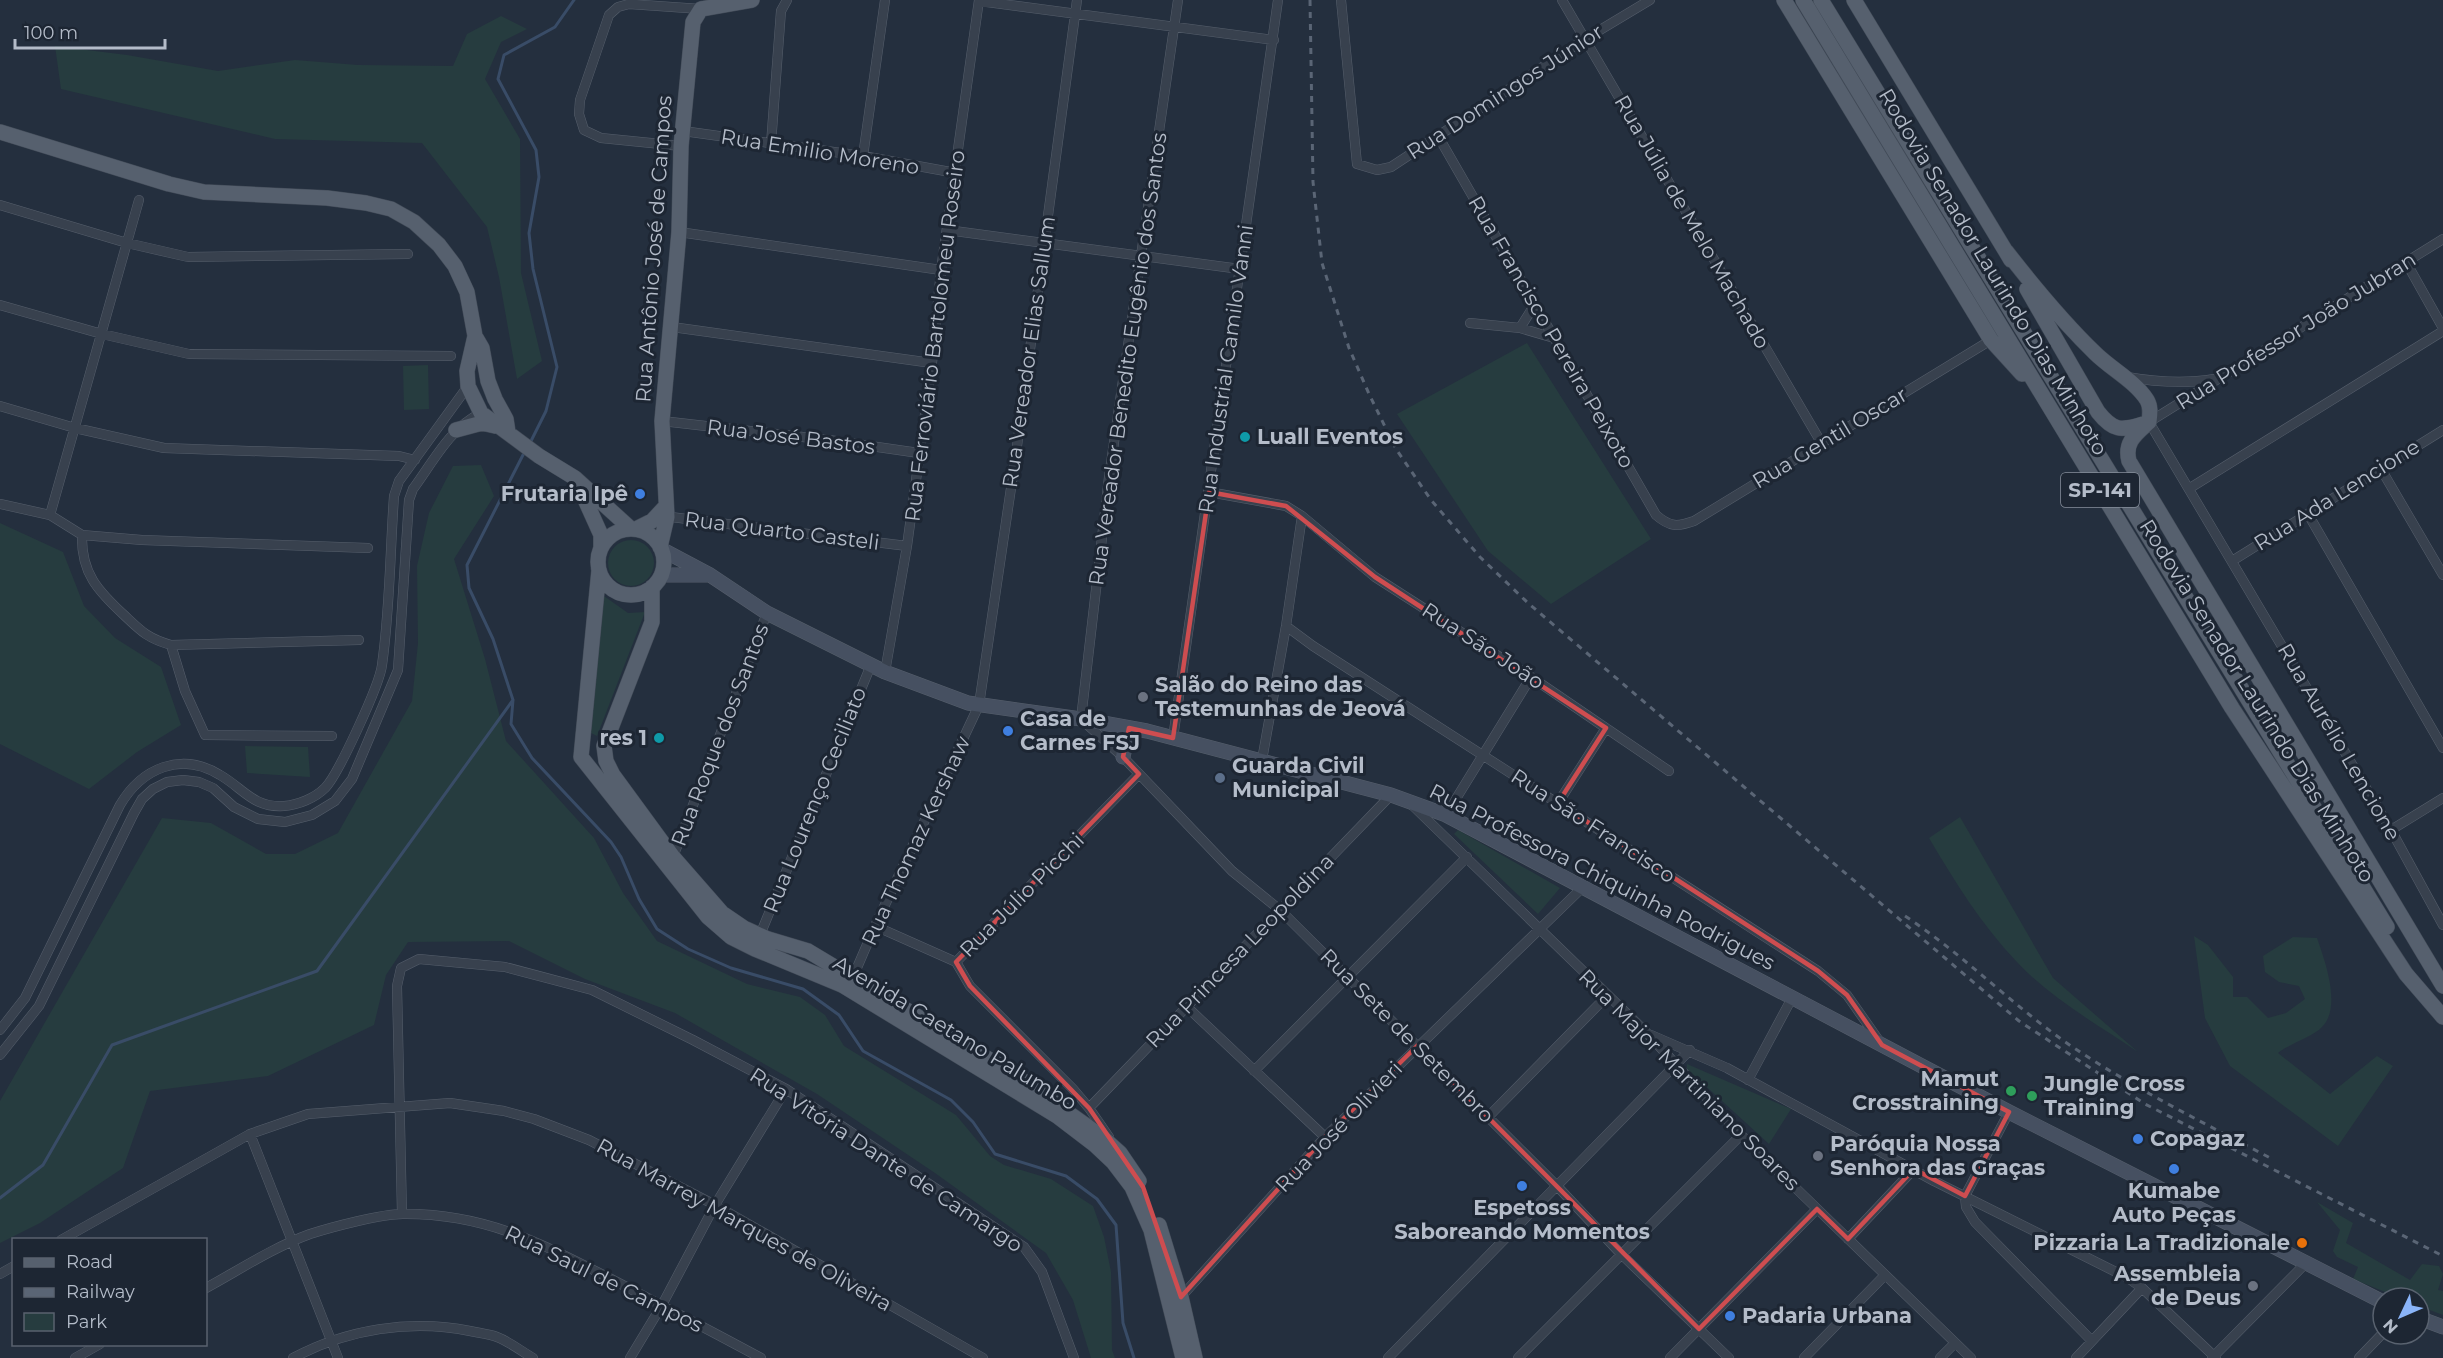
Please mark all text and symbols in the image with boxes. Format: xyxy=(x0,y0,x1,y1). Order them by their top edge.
scale bar xyxy=(15,12,165,50)
street label: Rua Domingos Júnior xyxy=(1402,19,1608,164)
text: 100 m xyxy=(24,22,78,44)
street label: Rodovia Senador Laurindo Dias Minhoto xyxy=(1874,84,2113,460)
street label: Rua Júlia de Melo Machado xyxy=(1609,91,1775,353)
street label: Rua Antônio José de Campos xyxy=(630,95,677,403)
street label: Rua Emilio Moreno xyxy=(719,123,921,180)
street label: Rua Vereador Benedito Eugênio dos Santos xyxy=(1083,131,1172,587)
street label: Rua Ferroviário Bartolomeu Roseiro xyxy=(899,149,970,523)
street label: Rua Francisco Pereira Peixoto xyxy=(1463,191,1640,472)
street label: Rua Vereador Elias Sallum xyxy=(997,214,1060,489)
street label: Rua Industrial Camilo Vanni xyxy=(1193,223,1258,515)
street label: Rua Professor João Jubran xyxy=(2171,246,2420,415)
street label: Rua Gentil Oscar xyxy=(1748,381,1912,494)
street label: Rua José Bastos xyxy=(706,414,877,459)
place label: Luall Eventos xyxy=(1257,424,1403,449)
marker: Luall Eventos xyxy=(1238,430,1252,444)
street label: Rua Ada Lencione xyxy=(2249,433,2424,556)
road number: SP-141 xyxy=(2061,473,2139,507)
place label: Frutaria Ipê xyxy=(501,481,628,506)
marker: Frutaria Ipê xyxy=(633,487,647,501)
street label: Rua Quarto Casteli xyxy=(683,506,881,555)
street label: Rodovia Senador Laurindo Dias Minhoto xyxy=(2135,515,2380,887)
street label: Rua São João xyxy=(1418,597,1549,694)
street label: Rua Roque dos Santos xyxy=(666,620,774,850)
street label: Rua Aurélio Lencione xyxy=(2273,639,2406,845)
place label: Salão do Reino das Testemunhas de Jeová xyxy=(1155,672,1406,721)
street label: Rua Lourenço Ceciliato xyxy=(758,683,871,916)
marker: Salão do Reino das Testemunhas de Jeová xyxy=(1136,690,1150,704)
place label: Casa de Carnes FSJ xyxy=(1020,706,1140,755)
marker: Casa de Carnes FSJ xyxy=(1001,724,1015,738)
place label: res 1 xyxy=(600,725,647,750)
marker: res 1 xyxy=(652,731,666,745)
street label: Rua Thomaz Kershaw xyxy=(856,732,975,949)
place label: Guarda Civil Municipal xyxy=(1232,753,1365,802)
street label: Rua São Francisco xyxy=(1506,763,1680,888)
marker: Guarda Civil Municipal xyxy=(1213,771,1227,785)
street label: Rua Professora Chiquinha Rodrigues xyxy=(1425,778,1779,975)
street label: Rua Júlio Picchi xyxy=(954,827,1089,962)
street label: Rua Princesa Leopoldina xyxy=(1140,848,1339,1053)
street label: Rua Sete de Setembro xyxy=(1315,943,1500,1128)
street label: Avenida Caetano Palumbo xyxy=(829,950,1082,1115)
street label: Rua Major Martiniano Soares xyxy=(1574,964,1805,1195)
street label: Rua José Olivieri xyxy=(1270,1056,1407,1197)
street label: Rua Vitória Dante de Camargo xyxy=(745,1062,1027,1257)
place label: Mamut Crosstraining xyxy=(1852,1066,1999,1115)
place label: Jungle Cross Training xyxy=(2043,1071,2185,1120)
marker: Mamut Crosstraining xyxy=(2004,1084,2018,1098)
marker: Jungle Cross Training xyxy=(2025,1089,2039,1103)
place label: Copagaz xyxy=(2150,1126,2245,1151)
place label: Paróquia Nossa Senhora das Graças xyxy=(1830,1131,2045,1180)
marker: Copagaz xyxy=(2131,1132,2145,1146)
street label: Rua Marrey Marques de Oliveira xyxy=(592,1133,896,1316)
marker: Paróquia Nossa Senhora das Graças xyxy=(1811,1149,1825,1163)
marker: Kumabe Auto Peças xyxy=(2167,1162,2181,1176)
place label: Kumabe Auto Peças xyxy=(2111,1178,2236,1227)
marker: Espetoss Saboreando Momentos xyxy=(1515,1179,1529,1193)
place label: Espetoss Saboreando Momentos xyxy=(1394,1195,1650,1244)
street label: Rua Saul de Campos xyxy=(501,1220,707,1337)
place label: Pizzaria La Tradizionale xyxy=(2033,1230,2290,1255)
marker: Pizzaria La Tradizionale xyxy=(2295,1236,2309,1250)
legend xyxy=(12,1238,207,1346)
text: Road xyxy=(66,1251,113,1273)
place label: Assembleia de Deus xyxy=(2113,1261,2241,1310)
marker: Assembleia de Deus xyxy=(2246,1279,2260,1293)
text: Railway xyxy=(66,1281,135,1303)
north arrow xyxy=(2371,1286,2431,1346)
place label: Padaria Urbana xyxy=(1742,1303,1912,1328)
marker: Padaria Urbana xyxy=(1723,1309,1737,1323)
text: Park xyxy=(66,1311,107,1333)
text: N xyxy=(2379,1315,2402,1337)

